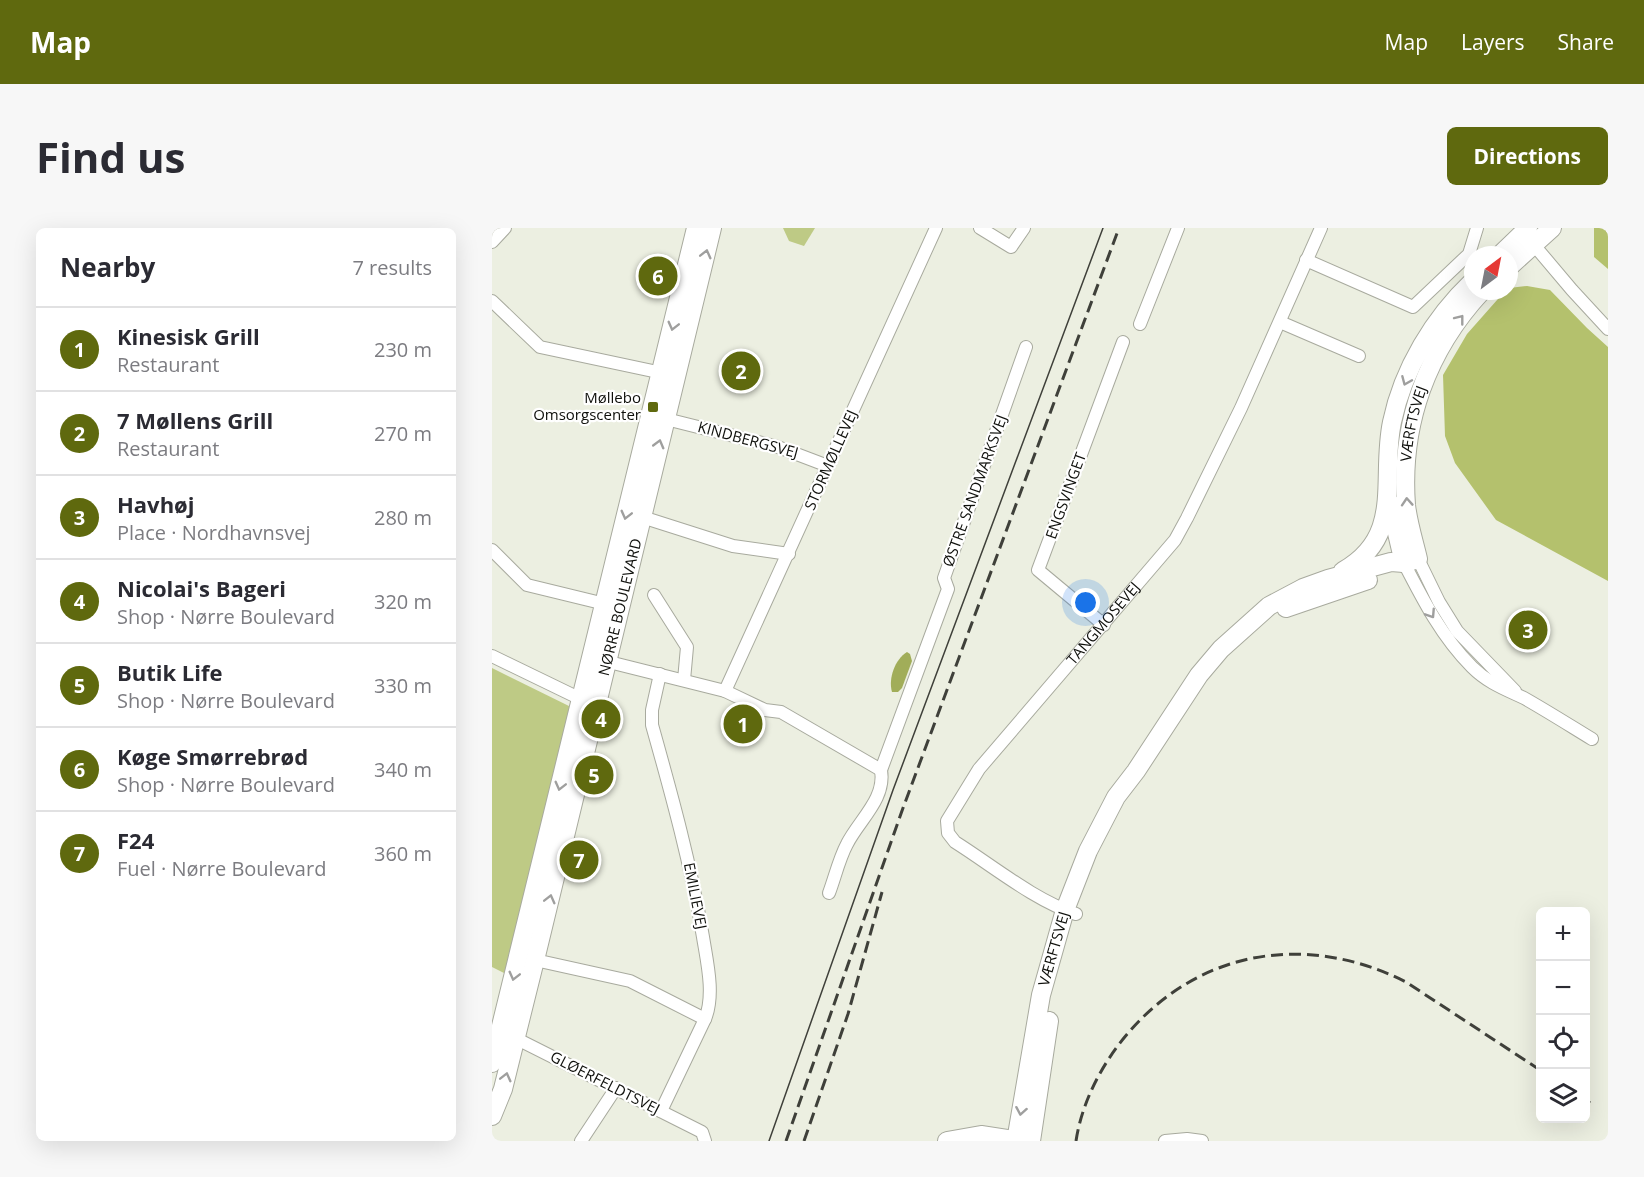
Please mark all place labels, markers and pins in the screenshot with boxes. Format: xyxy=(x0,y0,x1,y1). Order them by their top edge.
pin: 6 xyxy=(638,254,678,298)
pin: 2 xyxy=(722,348,760,394)
place label: Møllebo Omsorgscenter xyxy=(533,387,641,424)
marker: Møllebo Omsorgscenter xyxy=(646,400,660,414)
pin: 3 xyxy=(1508,608,1548,652)
pin: 4 xyxy=(582,696,620,742)
pin: 1 xyxy=(724,702,762,746)
pin: 5 xyxy=(574,752,614,798)
pin: 7 xyxy=(560,838,598,882)

